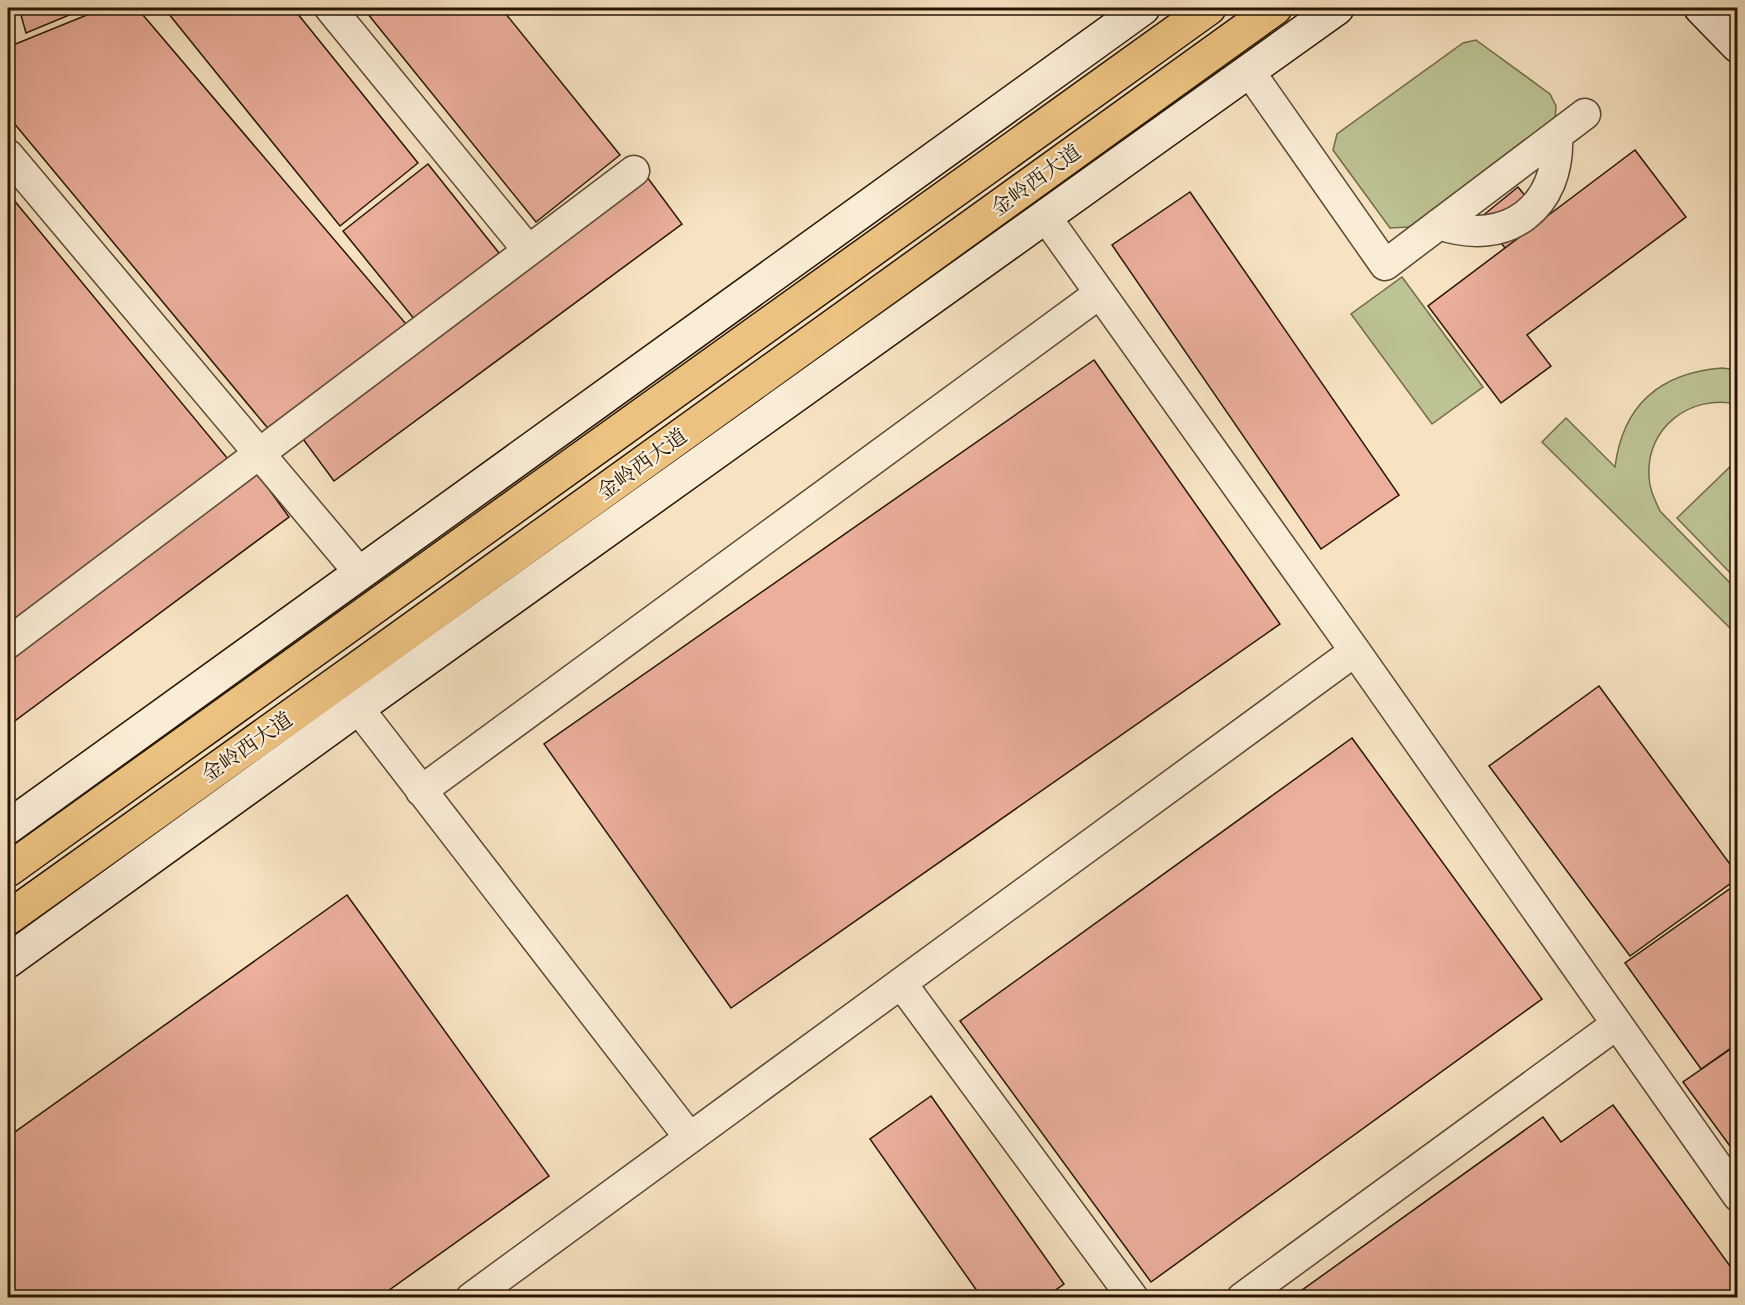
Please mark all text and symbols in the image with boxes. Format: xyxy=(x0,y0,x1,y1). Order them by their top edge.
street label: 金岭西大道 xyxy=(986,139,1086,221)
street label: 金岭西大道 xyxy=(592,423,692,505)
street label: 金岭西大道 xyxy=(197,706,297,787)

